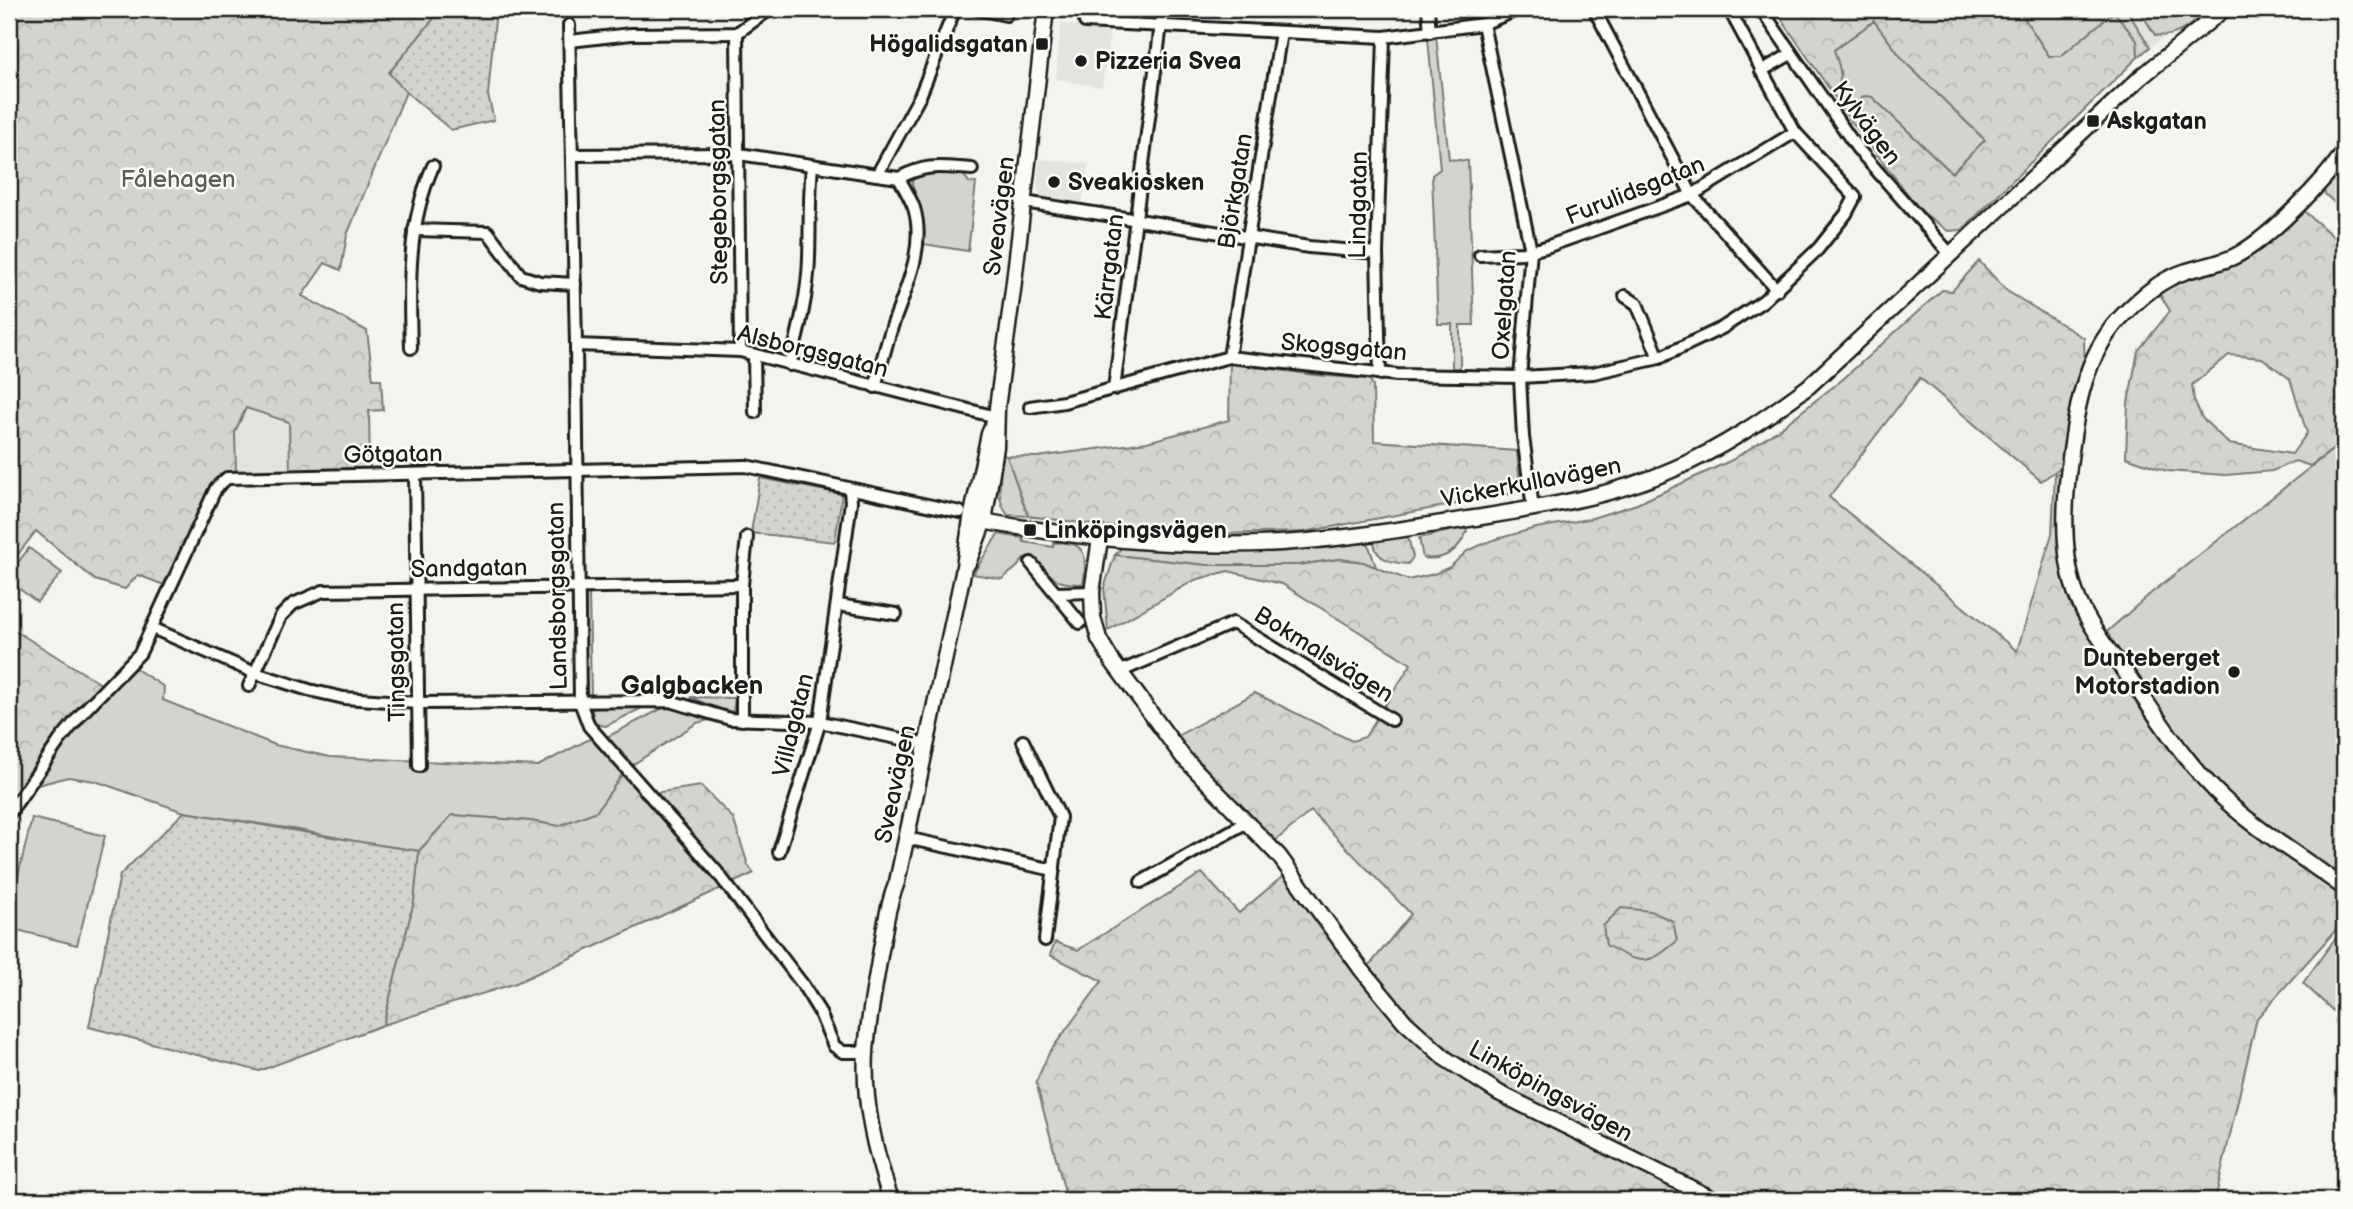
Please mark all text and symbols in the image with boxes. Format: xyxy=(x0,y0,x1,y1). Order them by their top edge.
place label: Högalidsgatan xyxy=(869,30,1028,59)
marker: Högalidsgatan xyxy=(1034,36,1050,52)
place label: Pizzeria Svea xyxy=(1095,47,1242,76)
marker: Pizzeria Svea xyxy=(1073,53,1089,69)
street label: Kylvägen xyxy=(1826,76,1908,171)
street label: Stegeborgsgatan xyxy=(702,99,735,285)
place label: Askgatan xyxy=(2106,107,2207,136)
marker: Askgatan xyxy=(2085,113,2101,129)
street label: Björkgatan xyxy=(1212,131,1259,251)
street label: Furulidsgatan xyxy=(1561,149,1709,231)
street label: Lindgatan xyxy=(1343,151,1374,259)
street label: Sveavägen xyxy=(978,155,1021,277)
park label: Fålehagen xyxy=(120,165,236,194)
place label: Sveakiosken xyxy=(1068,168,1204,197)
marker: Sveakiosken xyxy=(1046,174,1062,190)
street label: Kärrgatan xyxy=(1089,212,1130,322)
street label: Oxelgatan xyxy=(1486,249,1523,361)
street label: Alsborgsgatan xyxy=(735,319,891,384)
street label: Skogsgatan xyxy=(1280,328,1408,367)
street label: Götgatan xyxy=(343,439,443,470)
street label: Vickerkullavägen xyxy=(1438,451,1624,514)
street label: Landsborgsgatan xyxy=(541,502,574,690)
place label: Linköpingsvägen xyxy=(1044,516,1227,545)
marker: Linköpingsvägen xyxy=(1022,522,1038,538)
street label: Sandgatan xyxy=(410,553,528,584)
street label: Bokmalsvägen xyxy=(1249,600,1399,709)
street label: Tingsgatan xyxy=(381,602,412,722)
place label: Dunteberget Motorstadion xyxy=(2075,644,2220,701)
marker: Dunteberget Motorstadion xyxy=(2226,664,2242,680)
street label: Villagatan xyxy=(767,670,820,780)
district label: Galgbacken xyxy=(621,671,763,702)
street label: Sveavägen xyxy=(869,722,922,846)
street label: Linköpingsvägen xyxy=(1464,1034,1638,1149)

